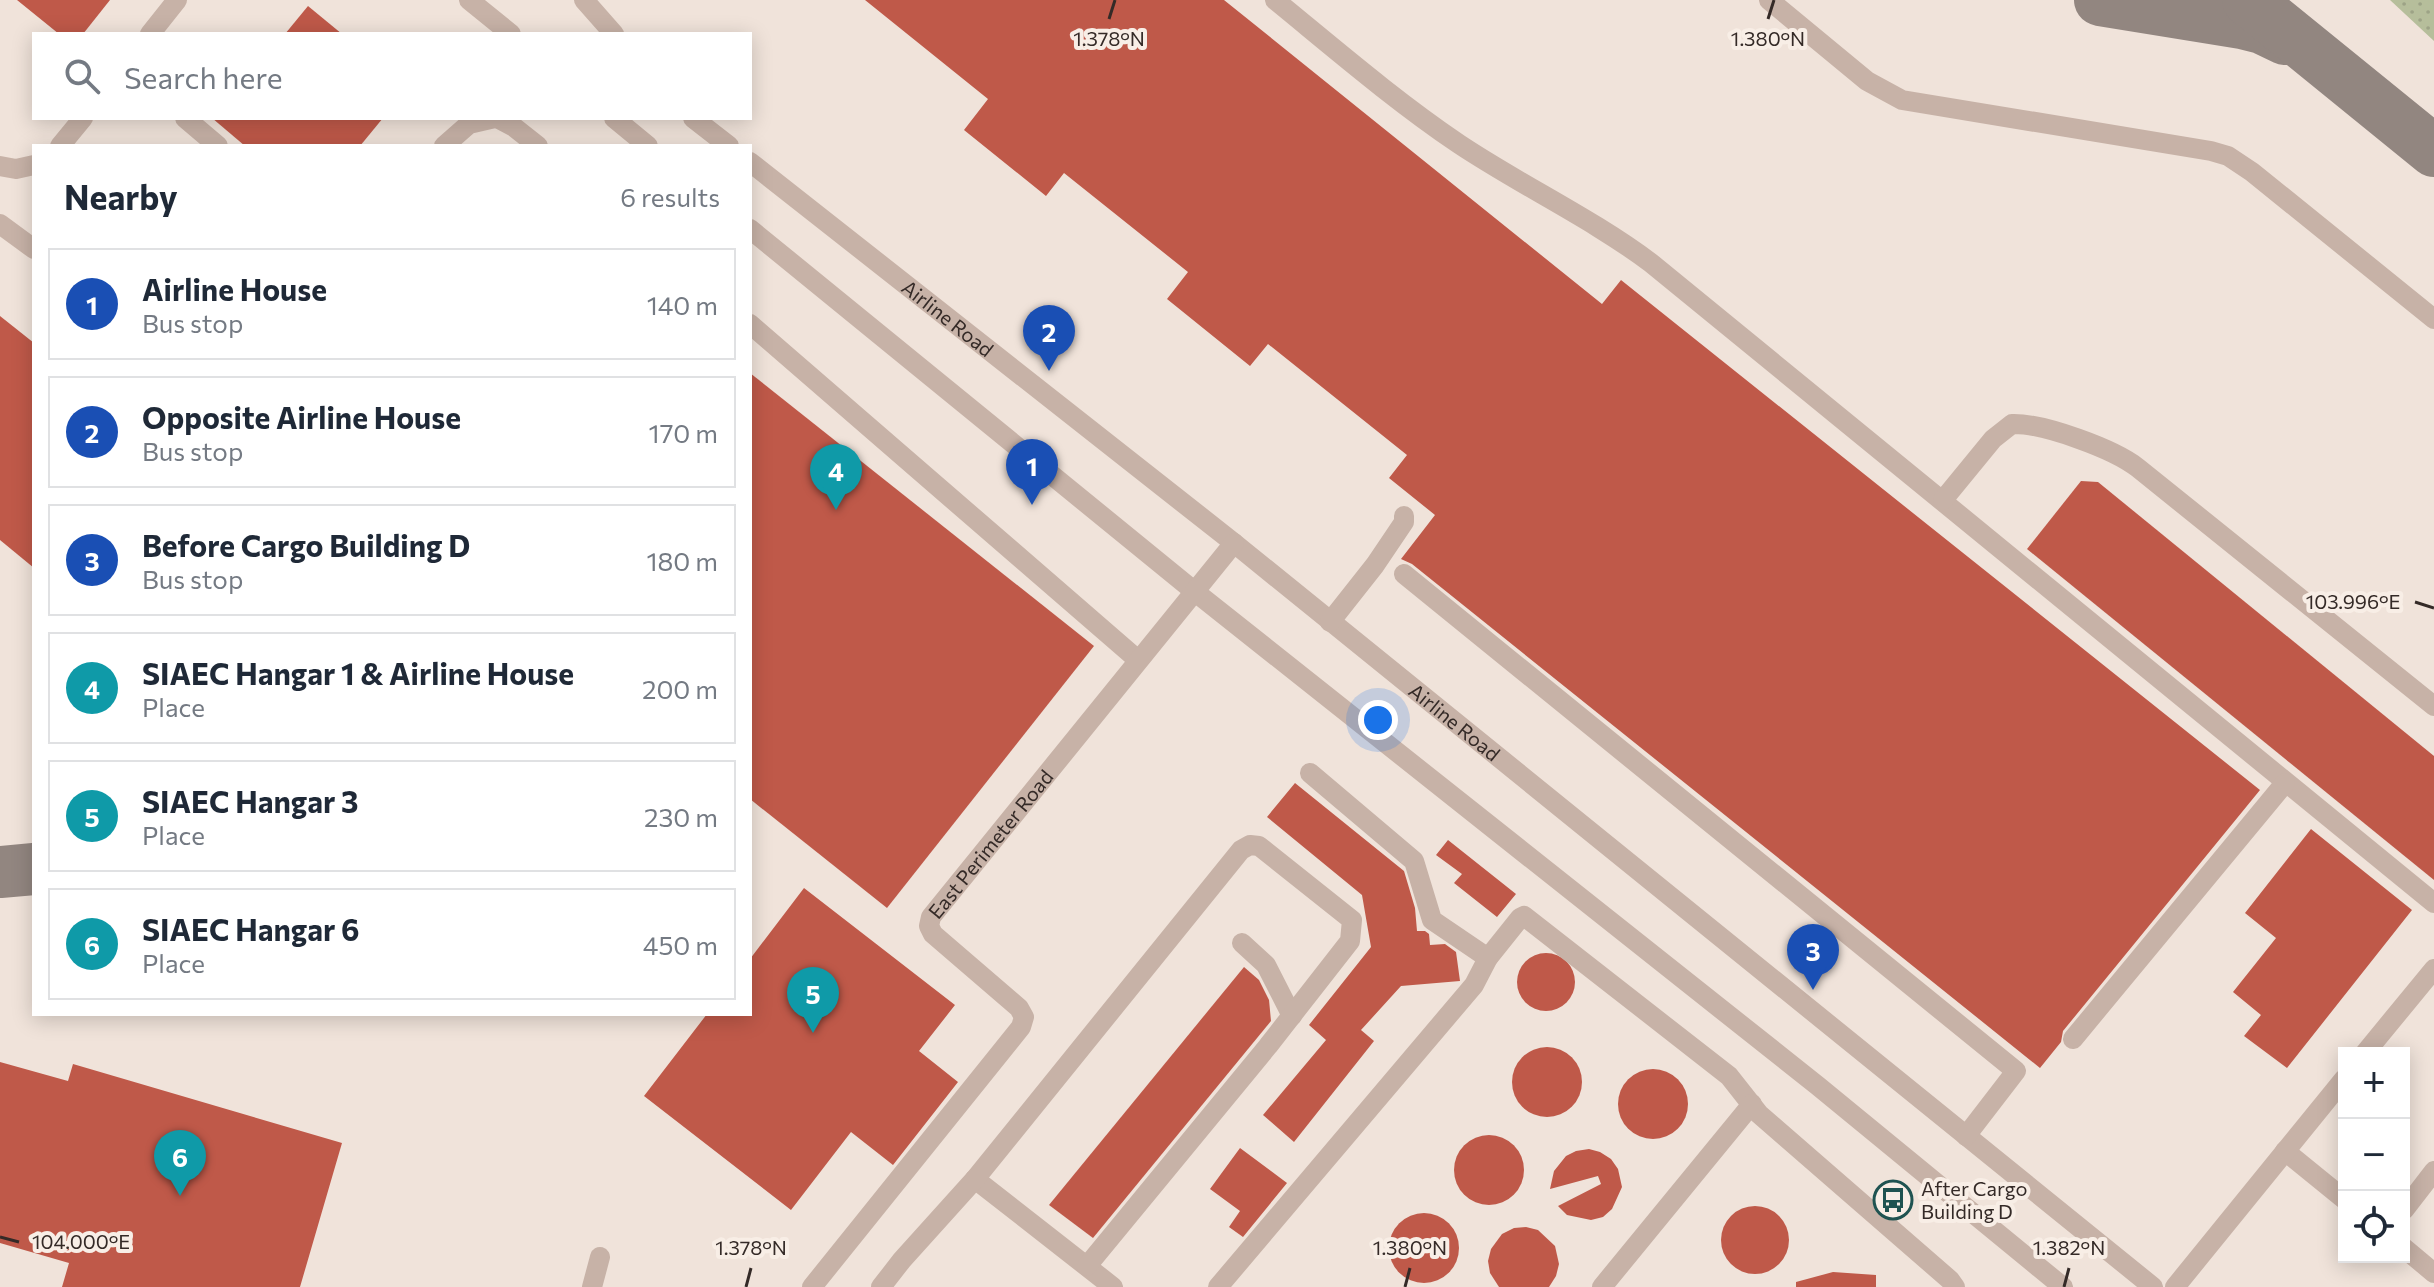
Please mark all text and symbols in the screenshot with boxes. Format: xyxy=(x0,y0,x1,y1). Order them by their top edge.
text: 1.378°N xyxy=(1073,26,1145,50)
text: 1.380°N xyxy=(1731,26,1805,50)
search box xyxy=(32,32,752,120)
icon: search xyxy=(60,54,104,98)
text: Search here xyxy=(124,58,283,95)
text: Nearby xyxy=(64,175,178,217)
text: 6 results xyxy=(620,181,720,212)
text: Airline House xyxy=(142,270,327,307)
street label: Airline Road xyxy=(897,274,999,361)
text: 1 xyxy=(86,289,98,320)
text: 140 m xyxy=(647,289,718,320)
pin: 2 xyxy=(1023,305,1075,371)
text: Bus stop xyxy=(142,307,243,338)
text: Opposite Airline House xyxy=(142,398,461,435)
text: 2 xyxy=(85,417,99,448)
text: 170 m xyxy=(649,417,718,448)
text: Bus stop xyxy=(142,435,243,466)
pin: 1 xyxy=(1006,439,1058,505)
pin: 4 xyxy=(810,444,862,510)
text: Before Cargo Building D xyxy=(142,526,470,563)
text: 3 xyxy=(84,545,100,576)
text: 180 m xyxy=(646,545,718,576)
text: Bus stop xyxy=(142,563,243,594)
text: 103.996°E xyxy=(2306,589,2400,613)
text: SIAEC Hangar 1 & Airline House xyxy=(142,654,574,691)
text: 4 xyxy=(84,673,100,704)
text: 200 m xyxy=(642,673,718,704)
street label: Airline Road xyxy=(1405,678,1505,766)
text: Place xyxy=(142,691,205,722)
your location xyxy=(1358,700,1398,740)
street label: East Perimeter Road xyxy=(923,765,1058,923)
text: SIAEC Hangar 3 xyxy=(142,782,359,819)
text: 5 xyxy=(84,801,100,832)
text: 230 m xyxy=(644,801,718,832)
text: Place xyxy=(142,819,205,850)
text: SIAEC Hangar 6 xyxy=(142,910,360,947)
pin: 3 xyxy=(1787,924,1839,990)
text: 6 xyxy=(84,929,100,960)
text: 450 m xyxy=(643,929,718,960)
text: Place xyxy=(142,947,205,978)
pin: 5 xyxy=(787,967,839,1033)
map controls xyxy=(2338,1047,2410,1263)
button: + xyxy=(2338,1047,2410,1119)
button: − xyxy=(2338,1119,2410,1191)
pin: 6 xyxy=(154,1130,206,1196)
place label: After Cargo Building D xyxy=(1921,1176,2027,1223)
bus stop icon: After Cargo Building D xyxy=(1872,1179,1914,1221)
button: locate xyxy=(2338,1191,2410,1263)
text: 104.000°E xyxy=(32,1229,130,1253)
text: 1.378°N xyxy=(715,1235,787,1259)
text: 1.380°N xyxy=(1373,1235,1447,1259)
text: 1.382°N xyxy=(2033,1235,2105,1259)

